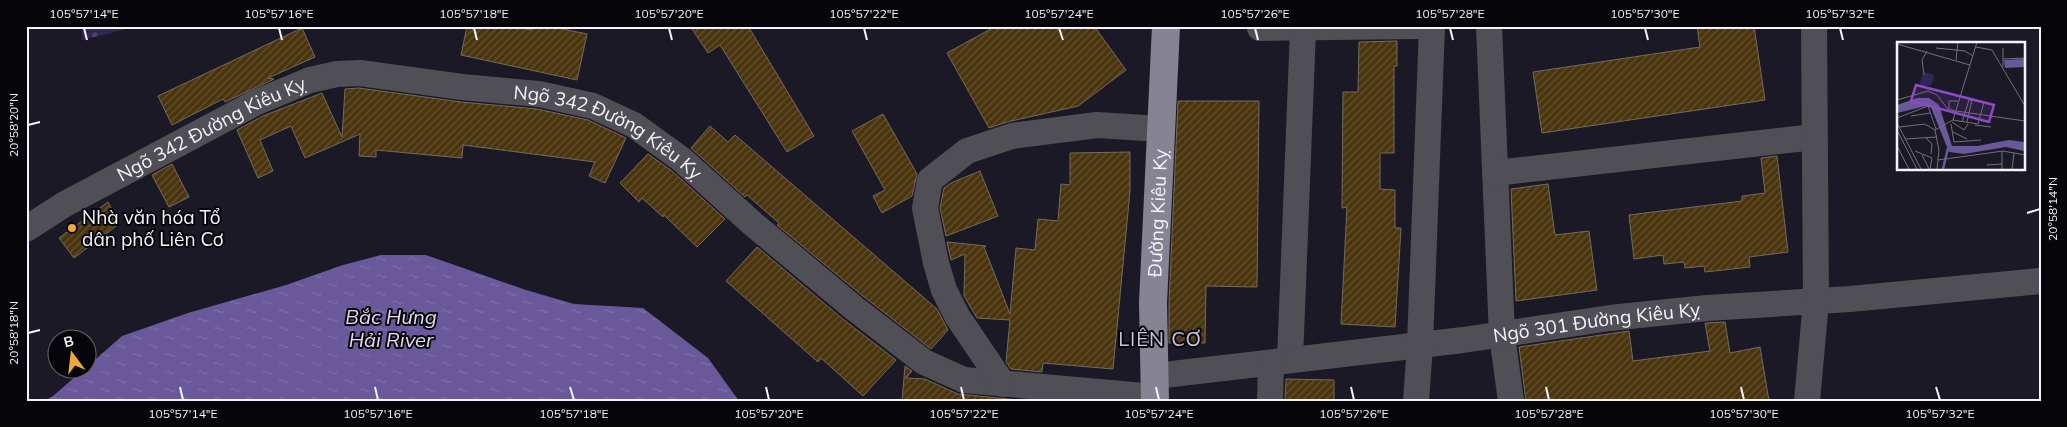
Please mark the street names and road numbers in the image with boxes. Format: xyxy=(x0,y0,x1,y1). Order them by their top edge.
street label: Ngõ 342 Đường Kiêu Kỵ xyxy=(113,71,309,186)
street label: Ngõ 342 Đường Kiêu Kỵ xyxy=(513,80,707,185)
street label: Đường Kiêu Kỵ xyxy=(1142,149,1172,278)
street label: Ngõ 301 Đường Kiêu Kỵ xyxy=(1491,297,1701,347)

